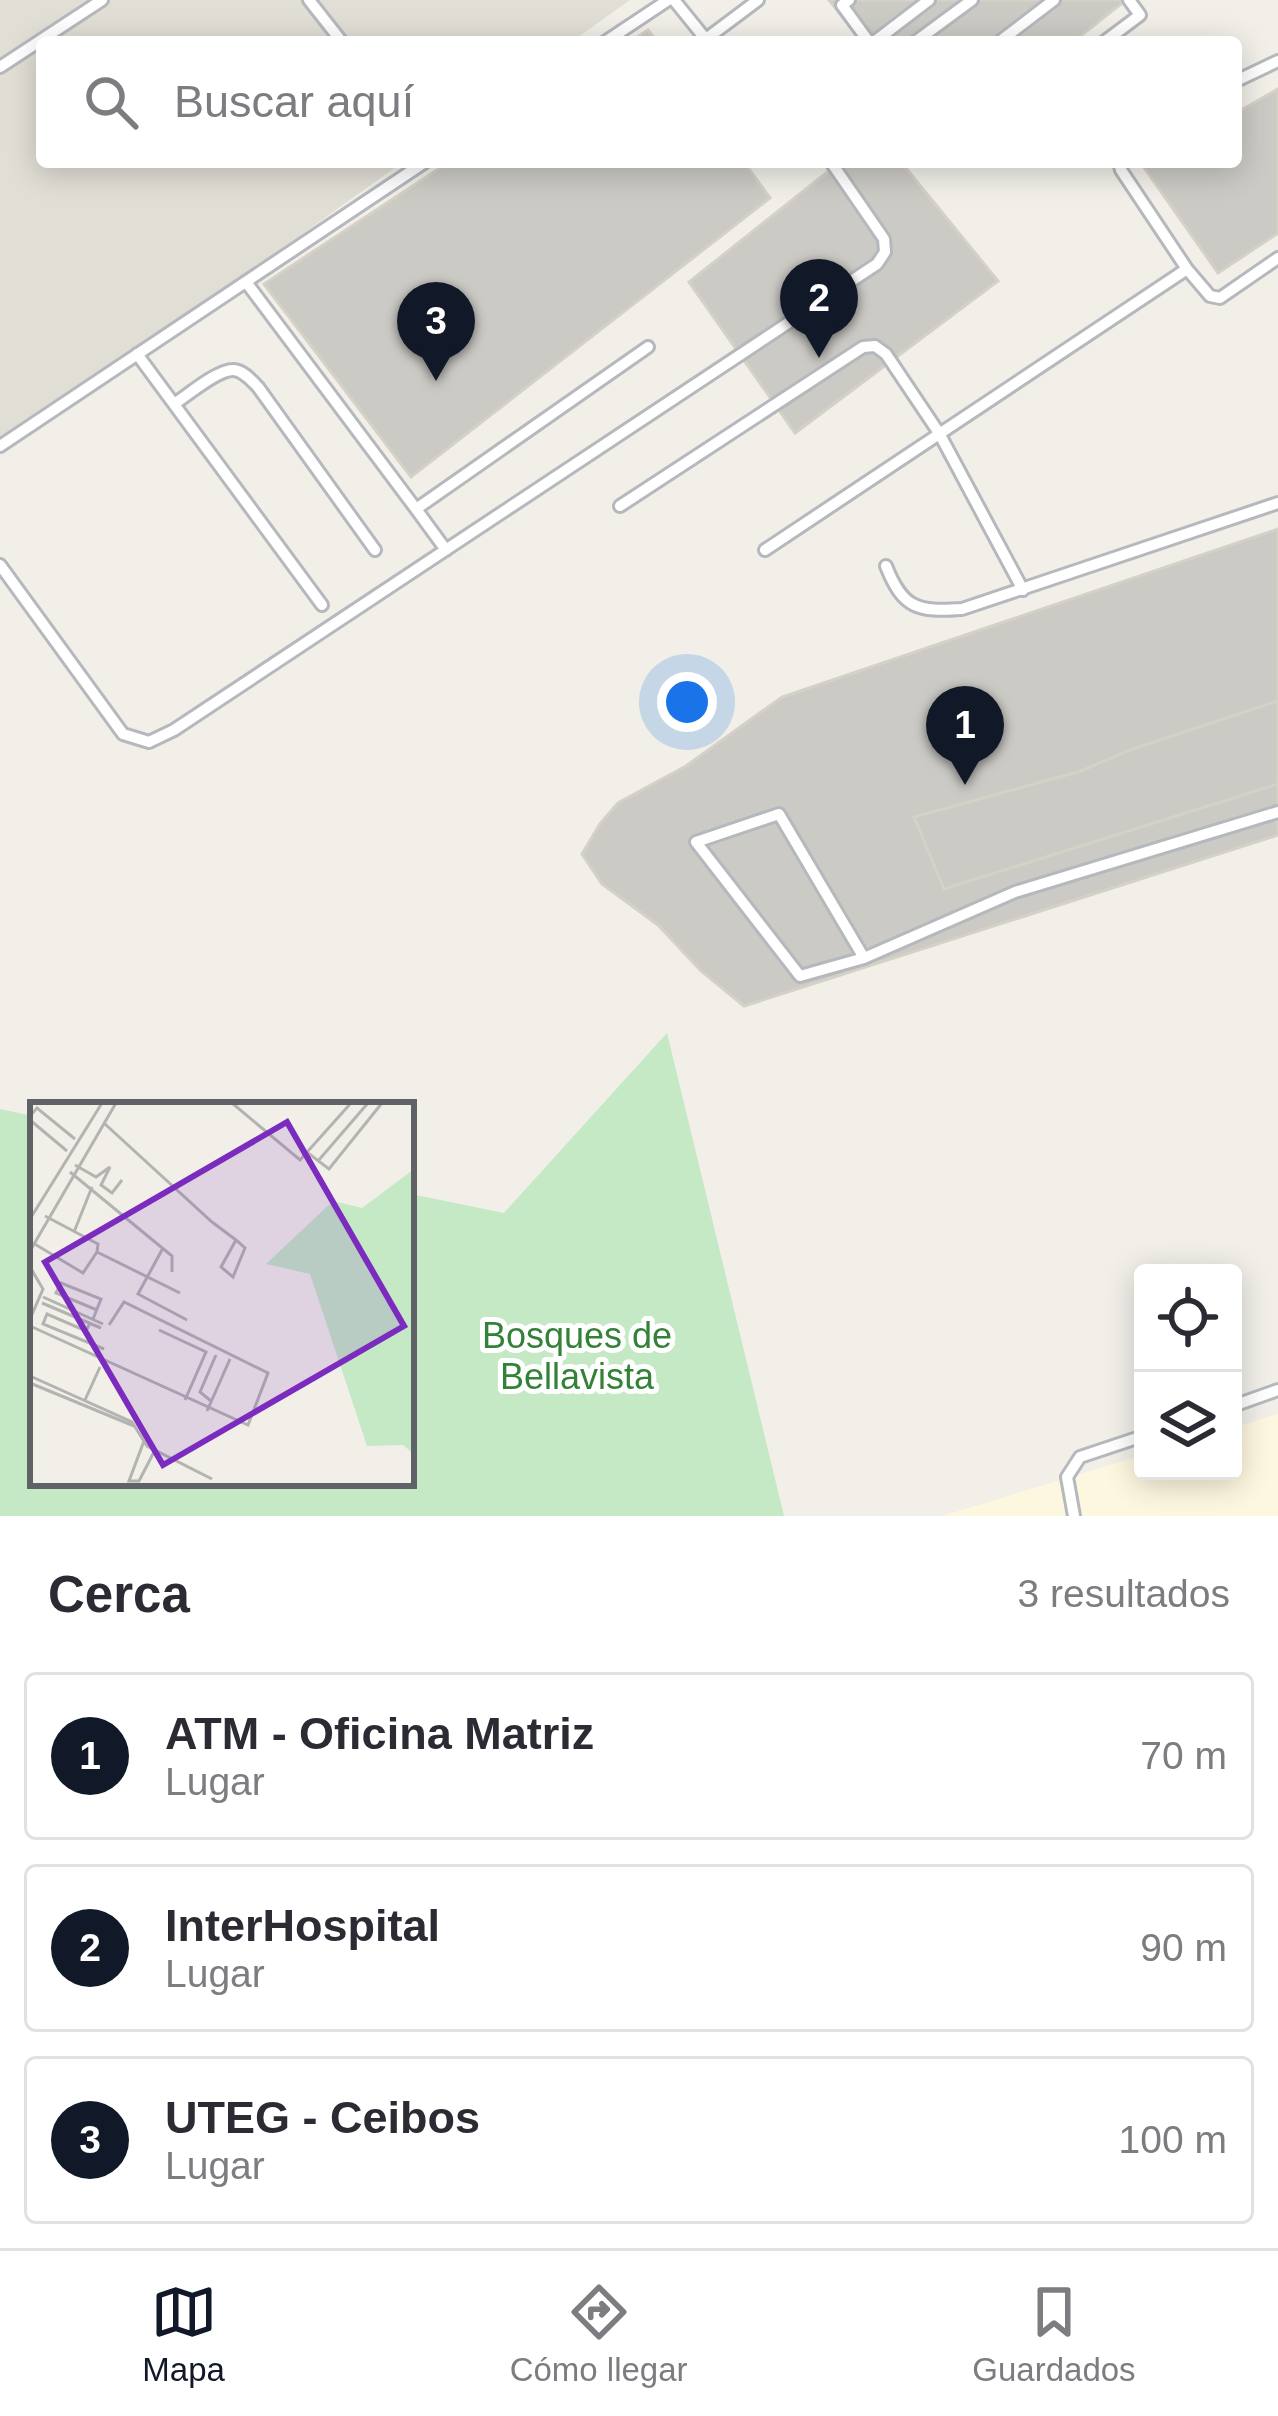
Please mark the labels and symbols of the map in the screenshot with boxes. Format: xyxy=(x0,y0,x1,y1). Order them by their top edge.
pin: 2 xyxy=(780,259,858,358)
pin: 3 xyxy=(397,282,475,381)
your location xyxy=(657,672,717,732)
pin: 1 xyxy=(926,686,1004,785)
inset map xyxy=(30,1102,414,1486)
park label: Bosques de Bellavista xyxy=(482,1315,672,1397)

